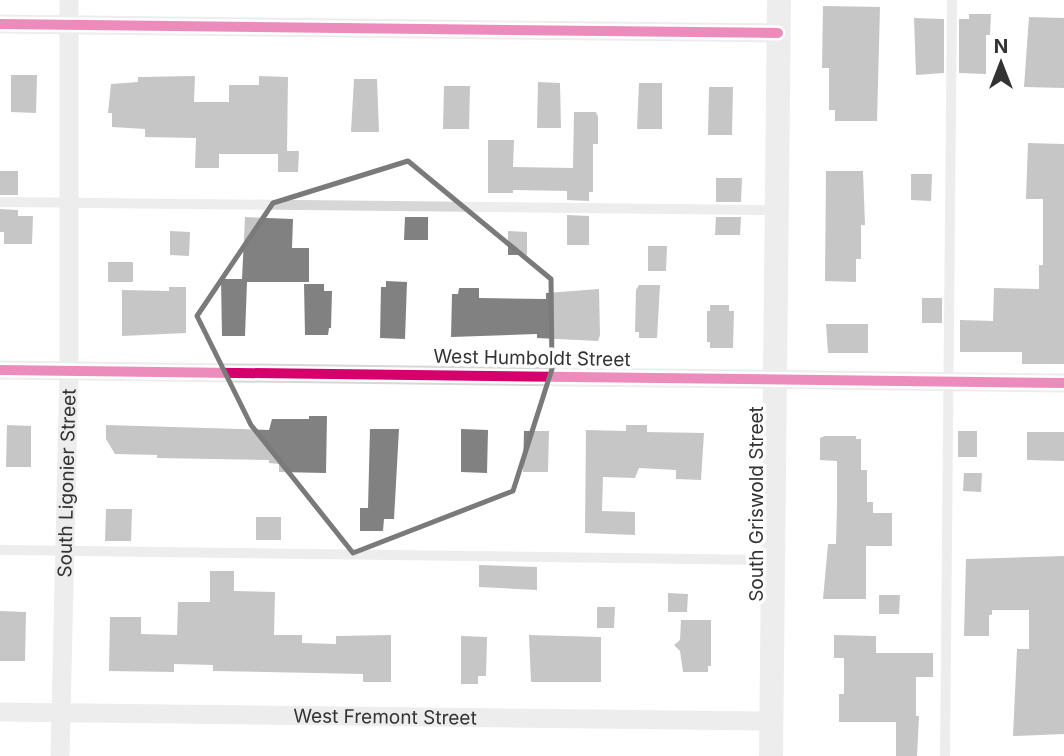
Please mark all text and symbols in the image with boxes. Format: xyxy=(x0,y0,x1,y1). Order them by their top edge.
north arrow xyxy=(966,28,1036,98)
text: N xyxy=(994,35,1008,58)
street label: West Humboldt Street xyxy=(433,345,631,371)
street label: South Ligonier Street xyxy=(53,388,80,578)
street label: South Griswold Street xyxy=(745,406,768,602)
street label: West Fremont Street xyxy=(293,704,477,729)

